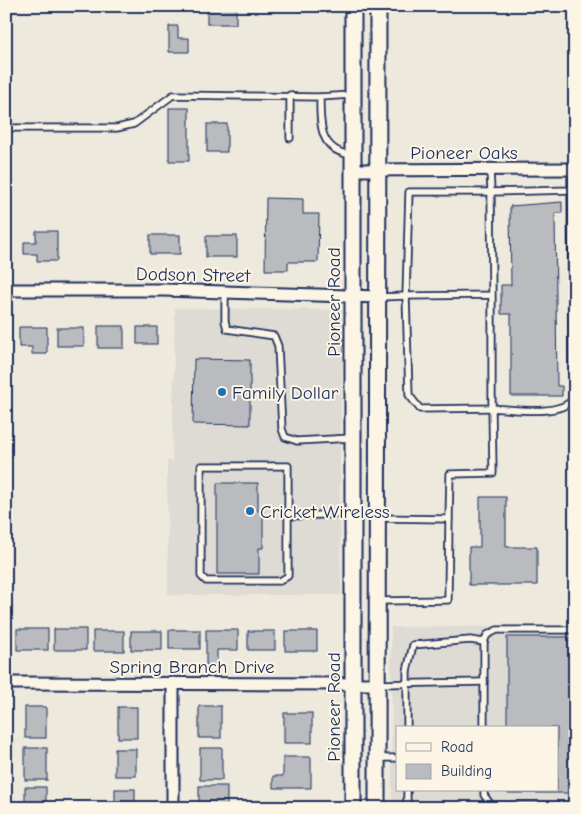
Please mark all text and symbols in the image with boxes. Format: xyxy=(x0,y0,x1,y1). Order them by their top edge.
street label: Pioneer Oaks xyxy=(410,142,518,164)
street label: Pioneer Road xyxy=(323,247,345,357)
street label: Dodson Street xyxy=(136,263,251,287)
place label: Family Dollar xyxy=(232,382,339,404)
marker: Family Dollar xyxy=(216,386,228,398)
place label: Cricket Wireless xyxy=(260,501,390,523)
marker: Cricket Wireless xyxy=(244,505,256,517)
street label: Pioneer Road xyxy=(323,652,345,762)
street label: Spring Branch Drive xyxy=(109,656,275,678)
legend xyxy=(396,726,558,792)
text: Road xyxy=(441,738,473,756)
text: Building xyxy=(441,762,492,780)

